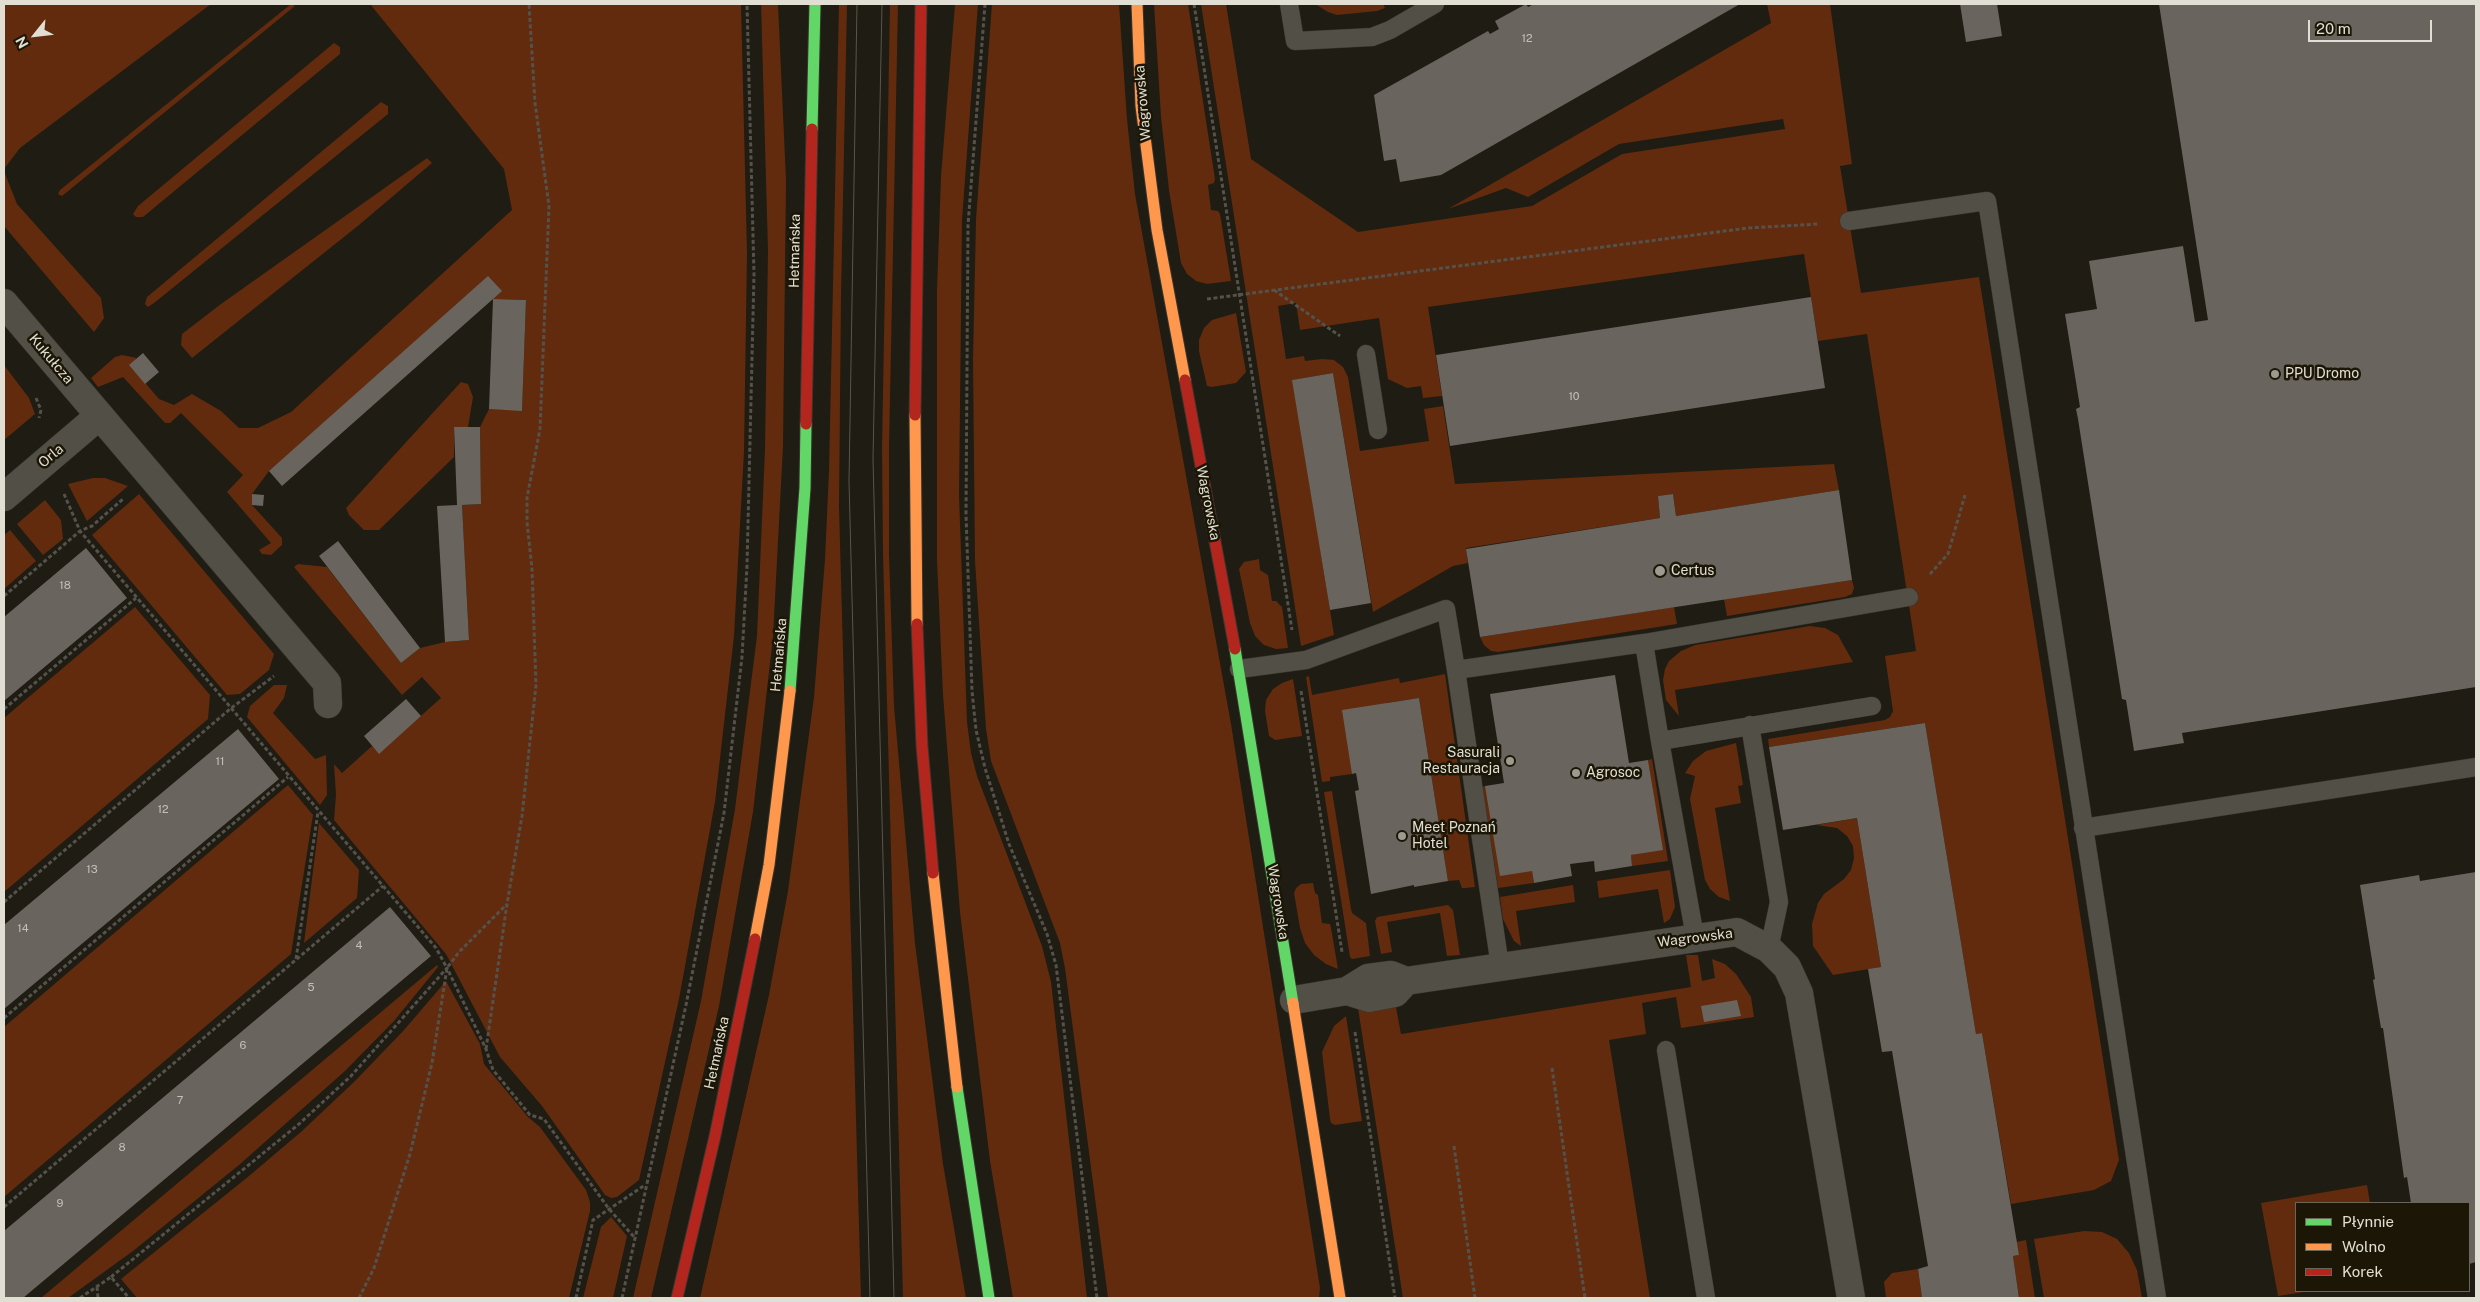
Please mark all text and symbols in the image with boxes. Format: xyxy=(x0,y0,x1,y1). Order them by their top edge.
north arrow xyxy=(10,10,60,60)
scale bar xyxy=(2310,10,2434,42)
text: 20 m xyxy=(2316,20,2351,37)
house number: 12 xyxy=(1521,32,1533,46)
text: N xyxy=(12,34,32,51)
street label: Wagrowska xyxy=(1131,65,1155,141)
street label: Hetmańska xyxy=(786,214,804,288)
street label: Kukułcza xyxy=(25,331,77,387)
place label: PPU Dromo xyxy=(2285,366,2359,382)
marker: PPU Dromo xyxy=(2269,368,2281,380)
house number: 10 xyxy=(1568,390,1580,404)
street label: Orla xyxy=(35,441,67,471)
street label: Wagrowska xyxy=(1193,464,1223,542)
place label: Certus xyxy=(1671,563,1714,579)
marker: Certus xyxy=(1653,564,1667,578)
house number: 18 xyxy=(59,579,71,593)
street label: Hetmańska xyxy=(767,617,791,693)
place label: Sasurali Restauracja xyxy=(1423,745,1500,778)
house number: 11 xyxy=(216,755,224,769)
marker: Sasurali Restauracja xyxy=(1504,755,1516,767)
place label: Agrosoc xyxy=(1586,765,1640,781)
marker: Agrosoc xyxy=(1570,767,1582,779)
house number: 12 xyxy=(157,803,169,817)
place label: Meet Poznań Hotel xyxy=(1412,820,1496,852)
marker: Meet Poznań Hotel xyxy=(1396,830,1408,842)
house number: 13 xyxy=(86,863,98,877)
street label: Wagrowska xyxy=(1264,863,1292,941)
house number: 14 xyxy=(17,922,29,936)
street label: Wagrowska xyxy=(1656,925,1734,951)
house number: 4 xyxy=(356,939,362,953)
house number: 5 xyxy=(307,981,315,995)
street label: Hetmańska xyxy=(701,1015,733,1091)
house number: 6 xyxy=(240,1039,246,1053)
house number: 7 xyxy=(177,1094,183,1108)
house number: 8 xyxy=(118,1141,126,1155)
house number: 9 xyxy=(57,1197,63,1211)
legend xyxy=(2295,1202,2470,1292)
text: Płynnie xyxy=(2342,1213,2394,1230)
text: Wolno xyxy=(2342,1238,2386,1255)
text: Korek xyxy=(2342,1263,2383,1280)

